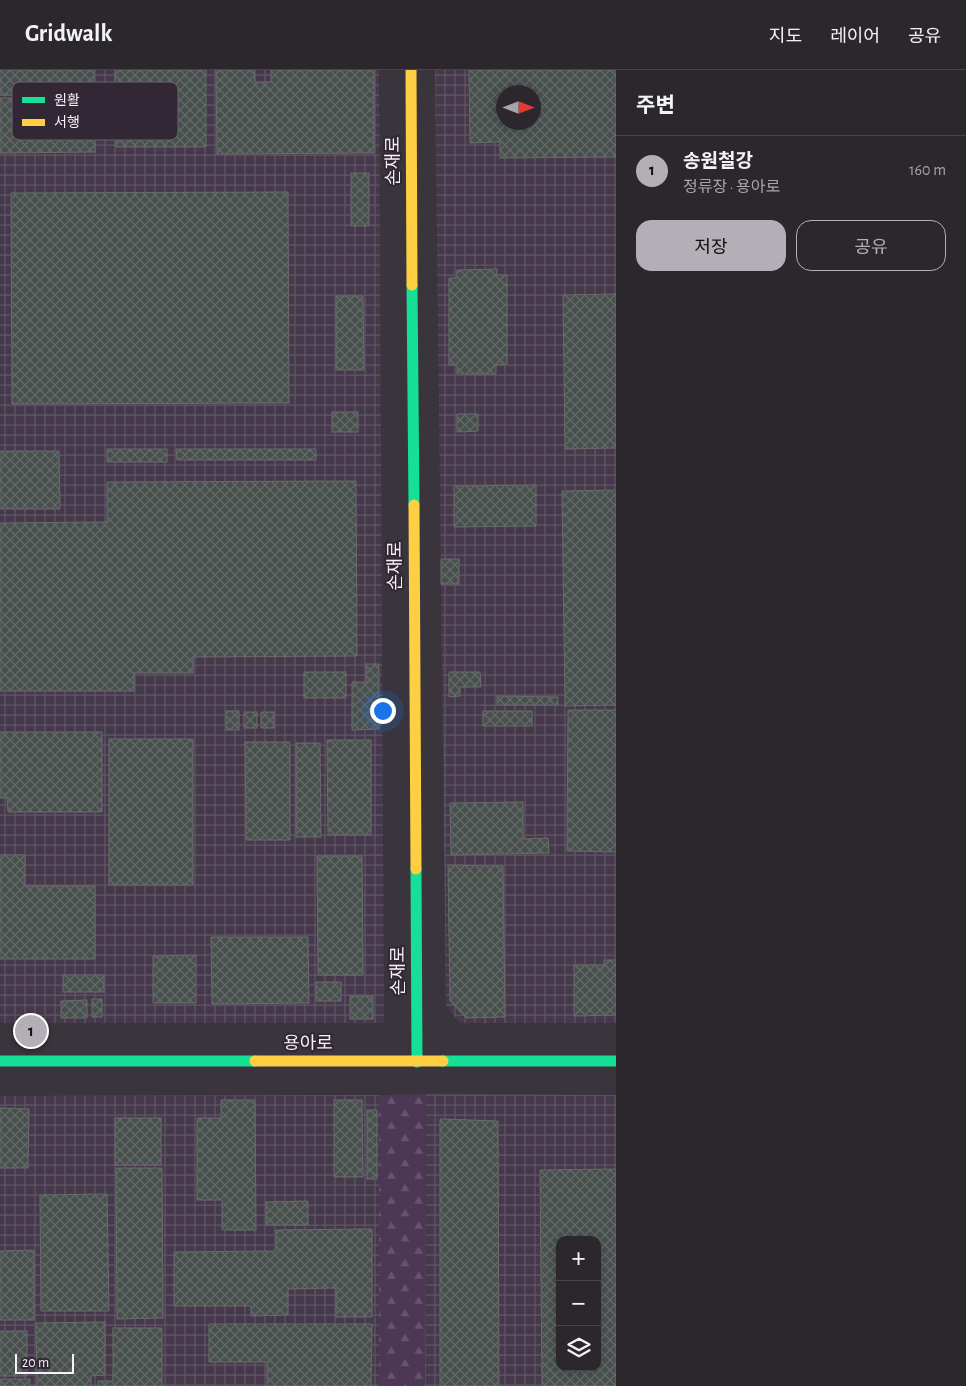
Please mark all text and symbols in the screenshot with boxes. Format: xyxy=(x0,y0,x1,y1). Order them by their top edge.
text: Gridwalk xyxy=(25,22,112,46)
text: 지도 xyxy=(769,28,802,46)
text: 레이어 xyxy=(830,28,880,46)
text: 공유 xyxy=(908,28,941,46)
legend xyxy=(12,82,178,140)
north arrow xyxy=(496,85,541,130)
text: 원활 xyxy=(54,93,80,108)
text: 주변 xyxy=(636,95,675,116)
text: 서행 xyxy=(54,115,80,130)
street label: 손재로 xyxy=(384,136,403,186)
text: 송원철강 xyxy=(683,152,753,171)
text: 1 xyxy=(649,162,655,178)
text: 160 m xyxy=(909,162,946,178)
text: 정류장 · 용아로 xyxy=(683,179,780,195)
button: 저장 xyxy=(636,220,786,271)
button: 공유 xyxy=(796,220,946,271)
street label: 손재로 xyxy=(386,541,405,591)
your location xyxy=(370,698,396,724)
street label: 손재로 xyxy=(389,946,408,996)
pin: 1 xyxy=(15,1012,47,1050)
street label: 용아로 xyxy=(283,1034,333,1053)
map controls xyxy=(556,1236,601,1371)
button: + xyxy=(556,1236,601,1281)
button: − xyxy=(556,1281,601,1326)
button: layers xyxy=(556,1326,601,1371)
scale bar xyxy=(15,1351,74,1374)
text: 20 m xyxy=(22,1356,49,1370)

